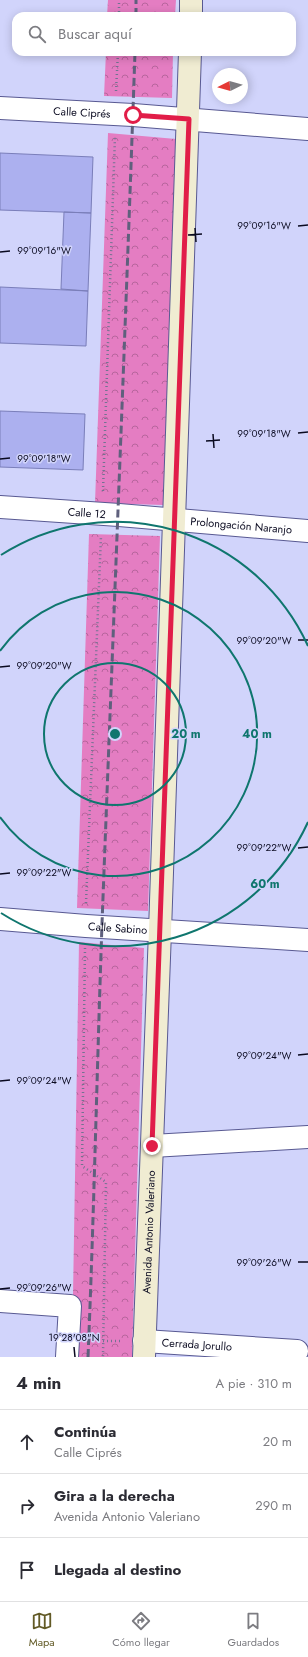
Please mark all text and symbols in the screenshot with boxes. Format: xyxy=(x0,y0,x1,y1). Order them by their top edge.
search box xyxy=(12,12,296,56)
icon: search xyxy=(26,23,48,45)
text: Buscar aquí xyxy=(58,23,132,45)
north arrow xyxy=(212,68,248,104)
street label: Calle Ciprés xyxy=(53,103,111,122)
route start xyxy=(124,106,142,124)
text: 99°09'16"W xyxy=(237,218,291,233)
text: 99°09'16"W xyxy=(17,243,71,258)
text: 99°09'18"W xyxy=(237,426,291,441)
text: 99°09'18"W xyxy=(17,451,71,466)
street label: Calle 12 xyxy=(67,504,106,522)
street label: Prolongación Naranjo xyxy=(190,513,293,538)
text: 99°09'20"W xyxy=(236,633,292,648)
text: 99°09'20"W xyxy=(16,658,72,673)
text: 20 m xyxy=(171,725,201,743)
text: 40 m xyxy=(242,725,272,743)
centre of rings xyxy=(108,727,122,741)
text: 99°09'22"W xyxy=(237,840,292,855)
text: 99°09'22"W xyxy=(17,865,72,880)
text: 60 m xyxy=(250,875,280,893)
street label: Calle Sabino xyxy=(88,918,148,938)
text: 99°09'24"W xyxy=(237,1048,292,1063)
text: 99°09'24"W xyxy=(17,1073,72,1088)
route end xyxy=(143,1137,161,1155)
street label: Avenida Antonio Valeriano xyxy=(138,1170,159,1294)
text: 99°09'26"W xyxy=(237,1255,292,1270)
text: 99°09'26"W xyxy=(17,1280,72,1295)
text: 19°28'08"N xyxy=(49,1330,99,1345)
street label: Cerrada Jorullo xyxy=(161,1334,232,1355)
text: 4 min xyxy=(16,1371,61,1395)
text: A pie · 310 m xyxy=(216,1374,292,1393)
text: Continúa xyxy=(54,1421,116,1443)
icon: ahead xyxy=(16,1431,38,1453)
text: 20 m xyxy=(263,1432,292,1451)
text: Calle Ciprés xyxy=(54,1443,122,1462)
text: Gira a la derecha xyxy=(54,1485,175,1507)
icon: right xyxy=(16,1495,38,1517)
text: 290 m xyxy=(255,1496,292,1515)
text: Avenida Antonio Valeriano xyxy=(54,1507,200,1526)
icon: arrive xyxy=(16,1559,38,1581)
text: Llegada al destino xyxy=(54,1559,181,1581)
tab: Mapa xyxy=(29,1610,55,1650)
tab: Cómo llegar xyxy=(112,1610,170,1650)
tab: Guardados xyxy=(227,1610,279,1650)

